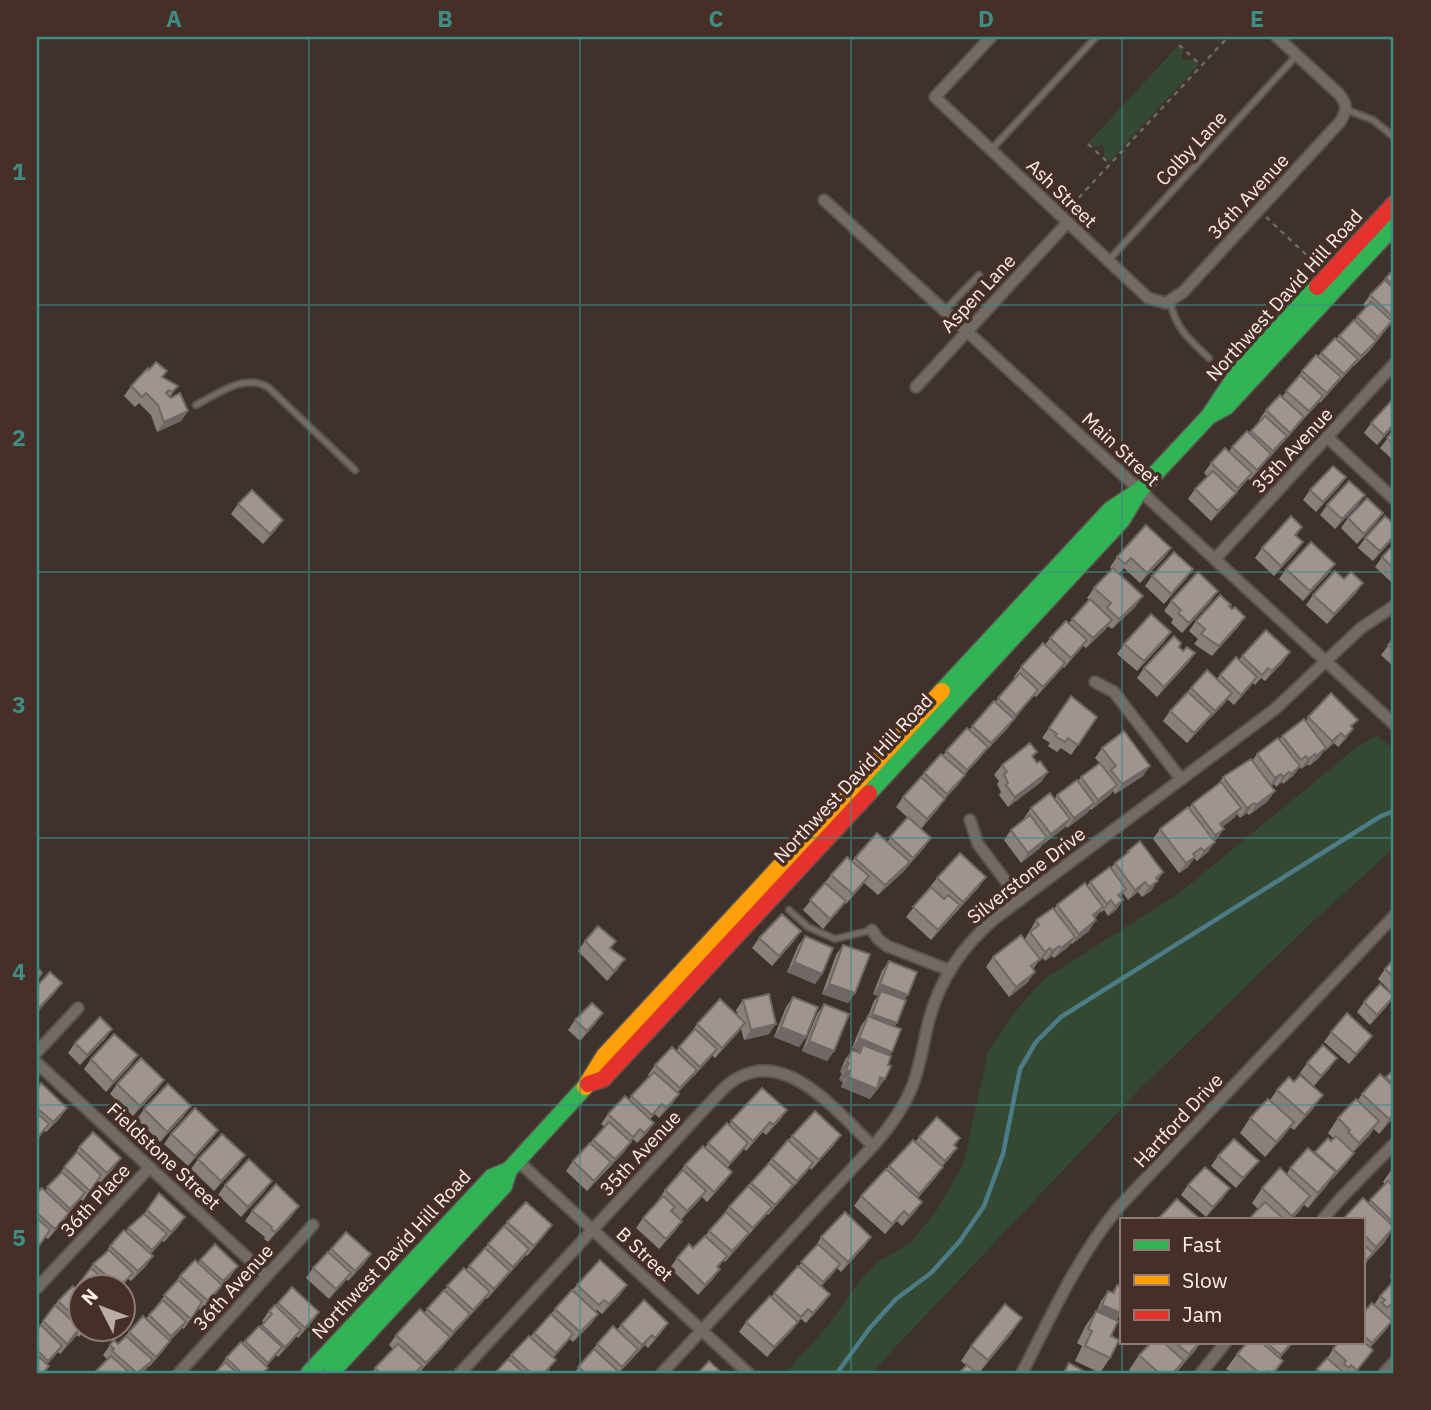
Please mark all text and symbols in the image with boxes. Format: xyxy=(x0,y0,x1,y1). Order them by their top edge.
text: A xyxy=(166,3,182,33)
text: B xyxy=(437,3,453,33)
text: C xyxy=(709,3,724,33)
text: D xyxy=(978,3,994,33)
text: E xyxy=(1250,3,1264,33)
street label: Colby Lane xyxy=(1150,106,1232,190)
street label: 36th Avenue xyxy=(1202,148,1294,244)
street label: Ash Street xyxy=(1022,154,1102,232)
text: 1 xyxy=(12,156,26,186)
street label: Northwest David Hill Road xyxy=(1201,204,1367,386)
street label: Aspen Lane xyxy=(935,249,1021,337)
street label: 35th Avenue xyxy=(1246,402,1338,498)
street label: Main Street xyxy=(1077,407,1165,491)
text: 2 xyxy=(12,422,26,452)
street label: Northwest David Hill Road xyxy=(768,688,938,868)
text: 3 xyxy=(12,689,26,719)
street label: Silverstone Drive xyxy=(962,821,1090,929)
text: 4 xyxy=(12,956,26,986)
street label: Hartford Drive xyxy=(1128,1068,1228,1172)
street label: Fieldstone Street xyxy=(102,1097,226,1215)
street label: 35th Avenue xyxy=(594,1105,686,1201)
street label: 36th Place xyxy=(55,1158,135,1242)
street label: Northwest David Hill Road xyxy=(306,1164,476,1344)
legend xyxy=(1120,1218,1364,1344)
text: 5 xyxy=(12,1222,26,1252)
street label: B Street xyxy=(612,1222,678,1286)
text: Fast xyxy=(1182,1230,1222,1258)
street label: 36th Avenue xyxy=(188,1239,278,1335)
text: Slow xyxy=(1182,1266,1228,1294)
north arrow xyxy=(66,1274,136,1344)
text: N xyxy=(76,1283,103,1310)
text: Jam xyxy=(1182,1300,1222,1328)

